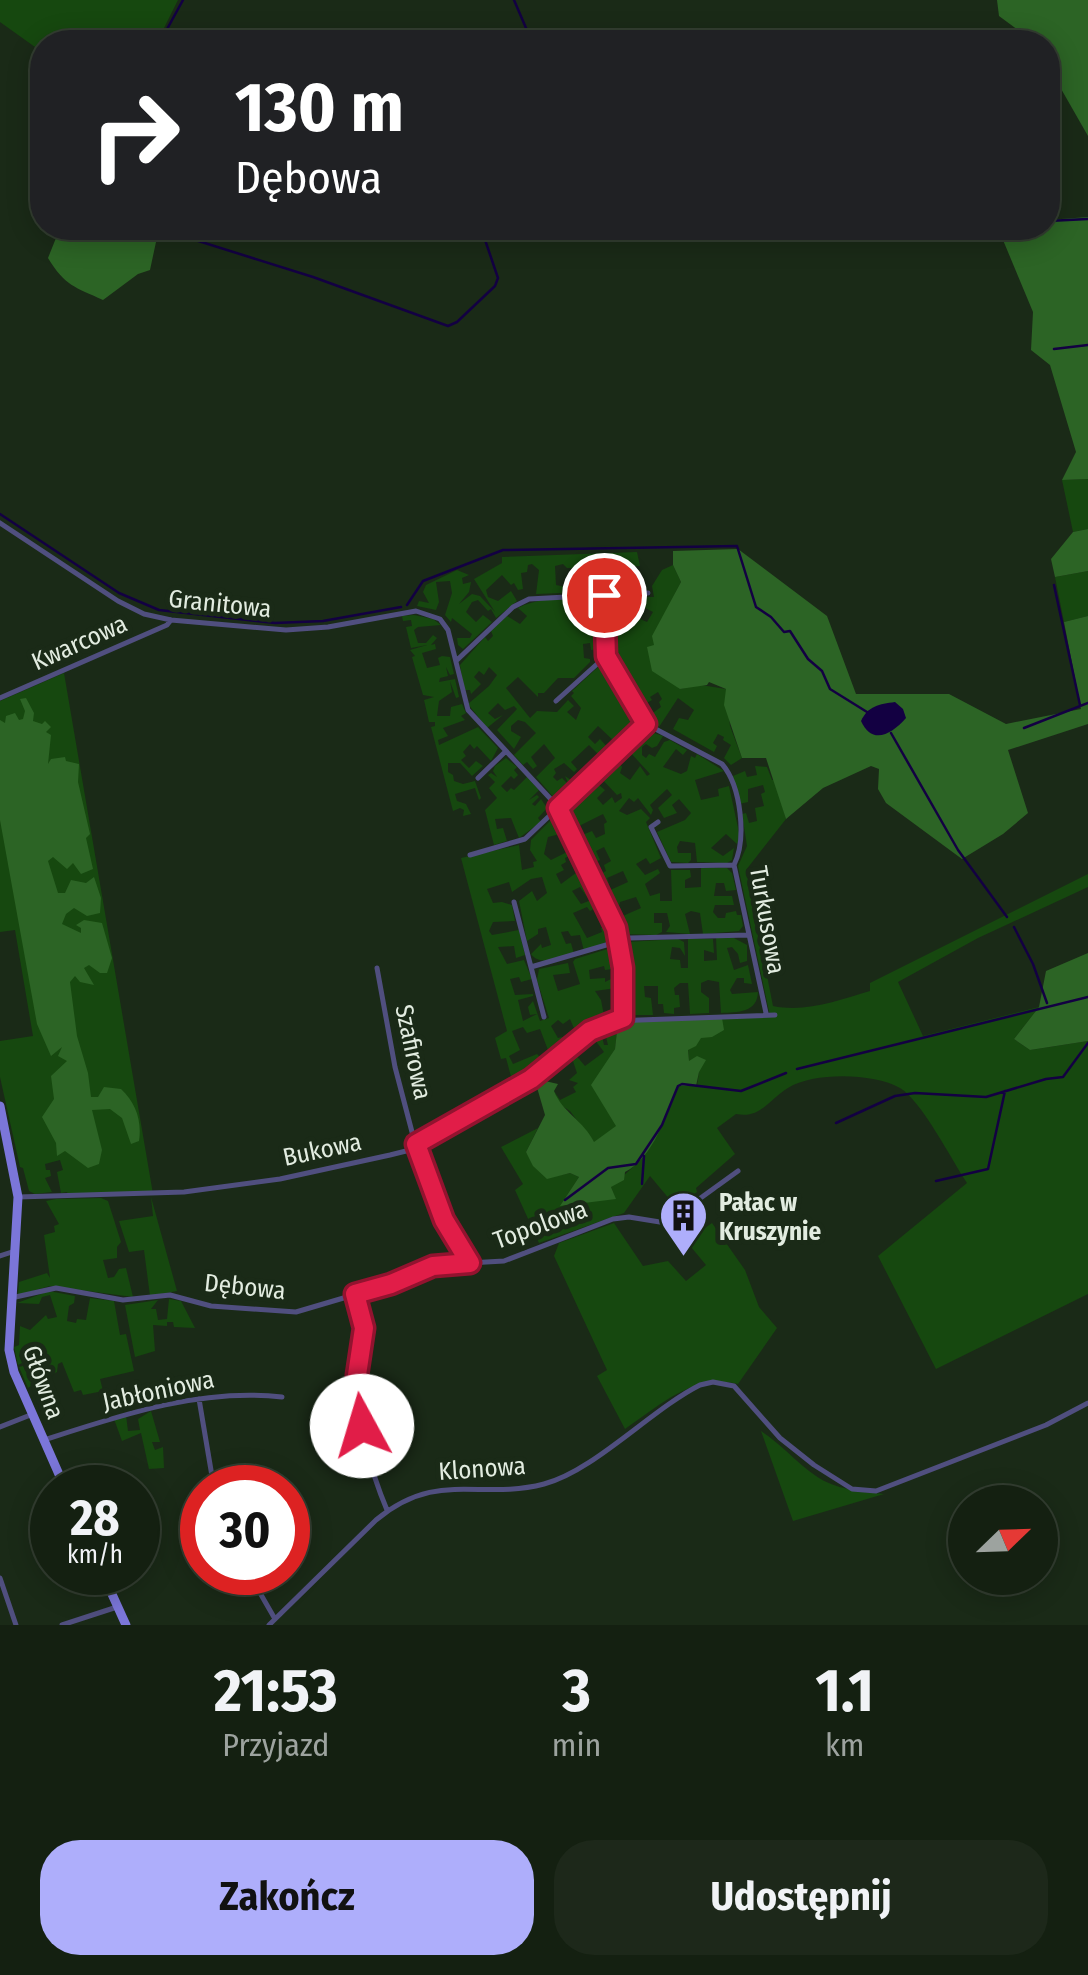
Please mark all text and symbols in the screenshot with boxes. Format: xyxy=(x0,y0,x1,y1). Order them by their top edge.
text: 130 m xyxy=(235,66,404,150)
icon: right xyxy=(70,70,200,200)
text: Dębowa xyxy=(235,151,382,205)
pin xyxy=(562,553,647,638)
icon: arrive xyxy=(577,568,632,623)
street label: Granitowa xyxy=(167,584,273,624)
street label: Kwarcowa xyxy=(27,609,132,677)
street label: Turkusowa xyxy=(743,864,791,976)
street label: Szafirowa xyxy=(388,1002,438,1103)
street label: Bukowa xyxy=(280,1127,364,1173)
place label: Pałac w Kruszynie xyxy=(719,1188,822,1247)
building icon: Pałac w Kruszynie xyxy=(658,1190,710,1258)
street label: Topolowa xyxy=(489,1194,591,1256)
street label: Dębowa xyxy=(203,1268,287,1306)
street label: Główna xyxy=(16,1341,70,1423)
street label: Jabłoniowa xyxy=(100,1365,217,1417)
position arrow xyxy=(310,1374,414,1478)
street label: Klonowa xyxy=(437,1451,527,1487)
speed limit sign: 30 xyxy=(180,1465,310,1595)
north arrow xyxy=(948,1485,1058,1595)
map controls xyxy=(948,1485,1058,1595)
text: 28 xyxy=(70,1488,120,1548)
text: km/h xyxy=(67,1540,123,1570)
text: 21:53 xyxy=(214,1655,338,1727)
text: 3 xyxy=(562,1655,591,1727)
text: 1.1 xyxy=(815,1655,874,1727)
text: Przyjazd xyxy=(222,1726,329,1764)
text: min xyxy=(552,1726,601,1764)
text: km xyxy=(825,1726,864,1764)
button: Zakończ xyxy=(40,1840,534,1955)
button: Udostępnij xyxy=(554,1840,1048,1955)

